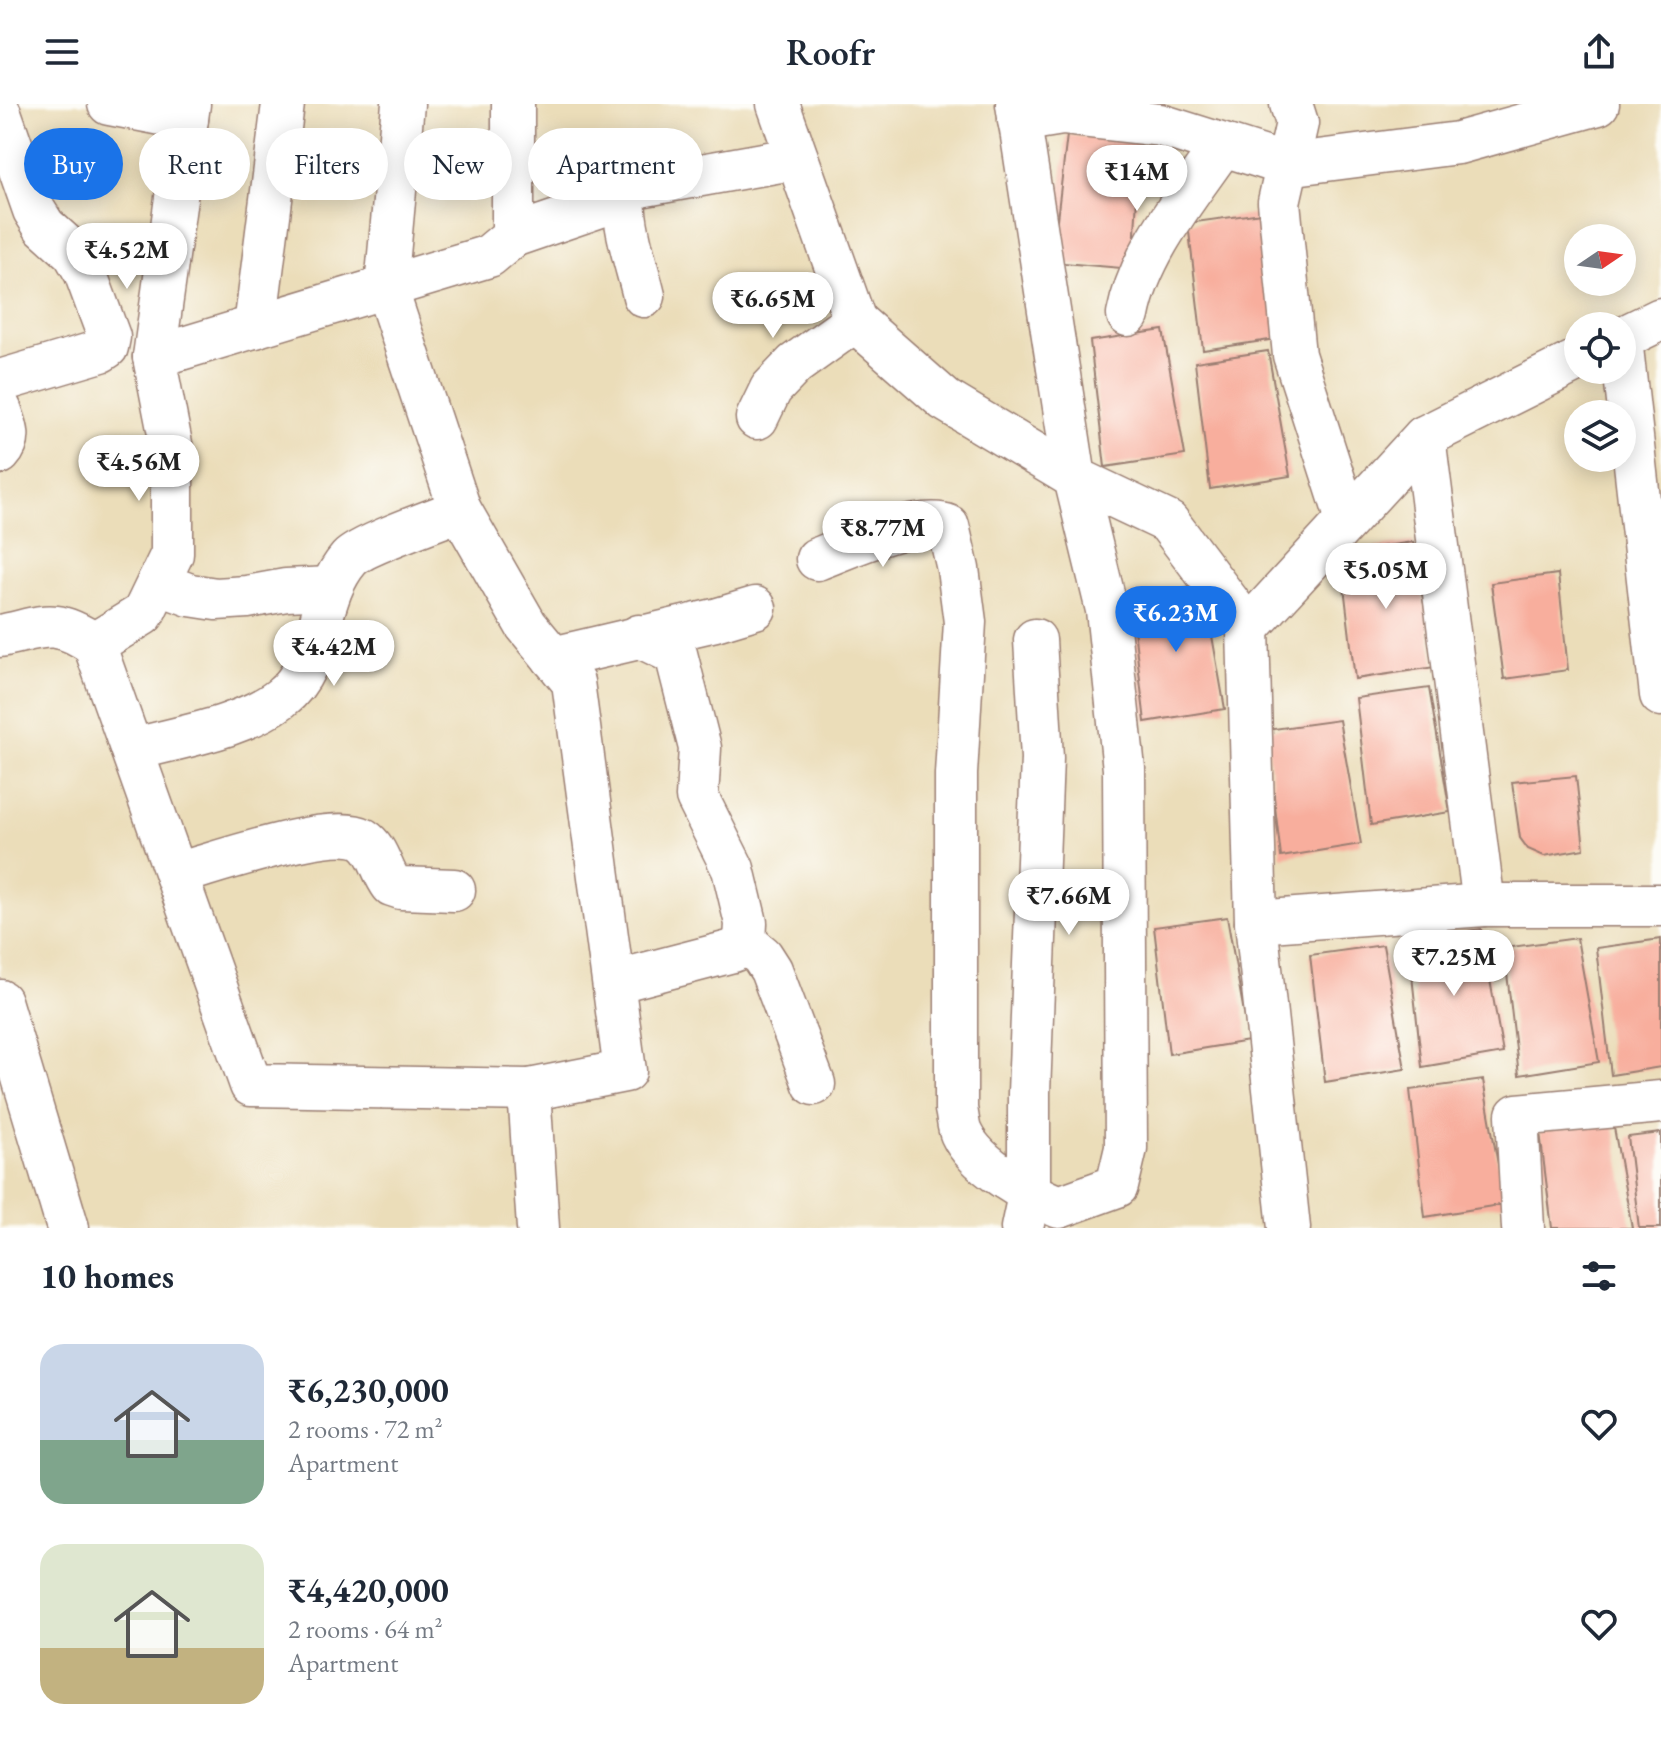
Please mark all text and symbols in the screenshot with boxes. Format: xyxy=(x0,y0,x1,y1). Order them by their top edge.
text: Roofr xyxy=(786,29,875,76)
icon: menu xyxy=(40,30,84,74)
icon: share xyxy=(1577,30,1621,74)
chip: Buy xyxy=(24,128,123,200)
chip: Rent xyxy=(139,128,250,200)
chip: Filters xyxy=(266,128,388,200)
chip: New xyxy=(404,128,512,200)
chip: Apartment xyxy=(528,128,703,200)
pin: ₹14M xyxy=(1090,145,1184,213)
text: ₹14M xyxy=(1104,154,1170,188)
pin: ₹4.52M xyxy=(62,223,192,291)
north arrow xyxy=(1564,224,1636,296)
map controls xyxy=(1564,224,1636,472)
text: ₹4.52M xyxy=(84,232,170,266)
pin: ₹6.65M xyxy=(708,272,838,340)
text: ₹6.65M xyxy=(730,281,816,315)
button: locate xyxy=(1564,312,1636,384)
button: layers xyxy=(1564,400,1636,472)
pin: ₹4.56M xyxy=(74,435,204,503)
text: ₹4.56M xyxy=(96,444,182,478)
pin: ₹8.77M xyxy=(818,501,948,569)
text: ₹8.77M xyxy=(840,510,926,544)
pin: ₹5.05M xyxy=(1321,543,1451,611)
text: ₹5.05M xyxy=(1343,552,1429,586)
pin: ₹6.23M xyxy=(1111,586,1241,654)
text: ₹6.23M xyxy=(1133,595,1219,629)
pin: ₹4.42M xyxy=(269,620,399,688)
text: ₹4.42M xyxy=(291,629,377,663)
pin: ₹7.66M xyxy=(1004,869,1134,937)
text: ₹7.66M xyxy=(1026,878,1112,912)
pin: ₹7.25M xyxy=(1389,930,1519,998)
text: ₹7.25M xyxy=(1411,939,1497,973)
text: 10 homes xyxy=(40,1254,174,1298)
icon: filters xyxy=(1577,1254,1621,1298)
text: ₹6,230,000 xyxy=(288,1368,449,1412)
icon: home xyxy=(104,1376,200,1472)
icon: heart xyxy=(1577,1402,1621,1446)
text: 2 rooms · 72 m² xyxy=(288,1412,443,1446)
text: Apartment xyxy=(288,1446,398,1480)
text: ₹4,420,000 xyxy=(288,1568,449,1612)
icon: home xyxy=(104,1576,200,1672)
icon: heart xyxy=(1577,1602,1621,1646)
text: 2 rooms · 64 m² xyxy=(288,1612,443,1646)
text: Apartment xyxy=(288,1646,398,1680)

